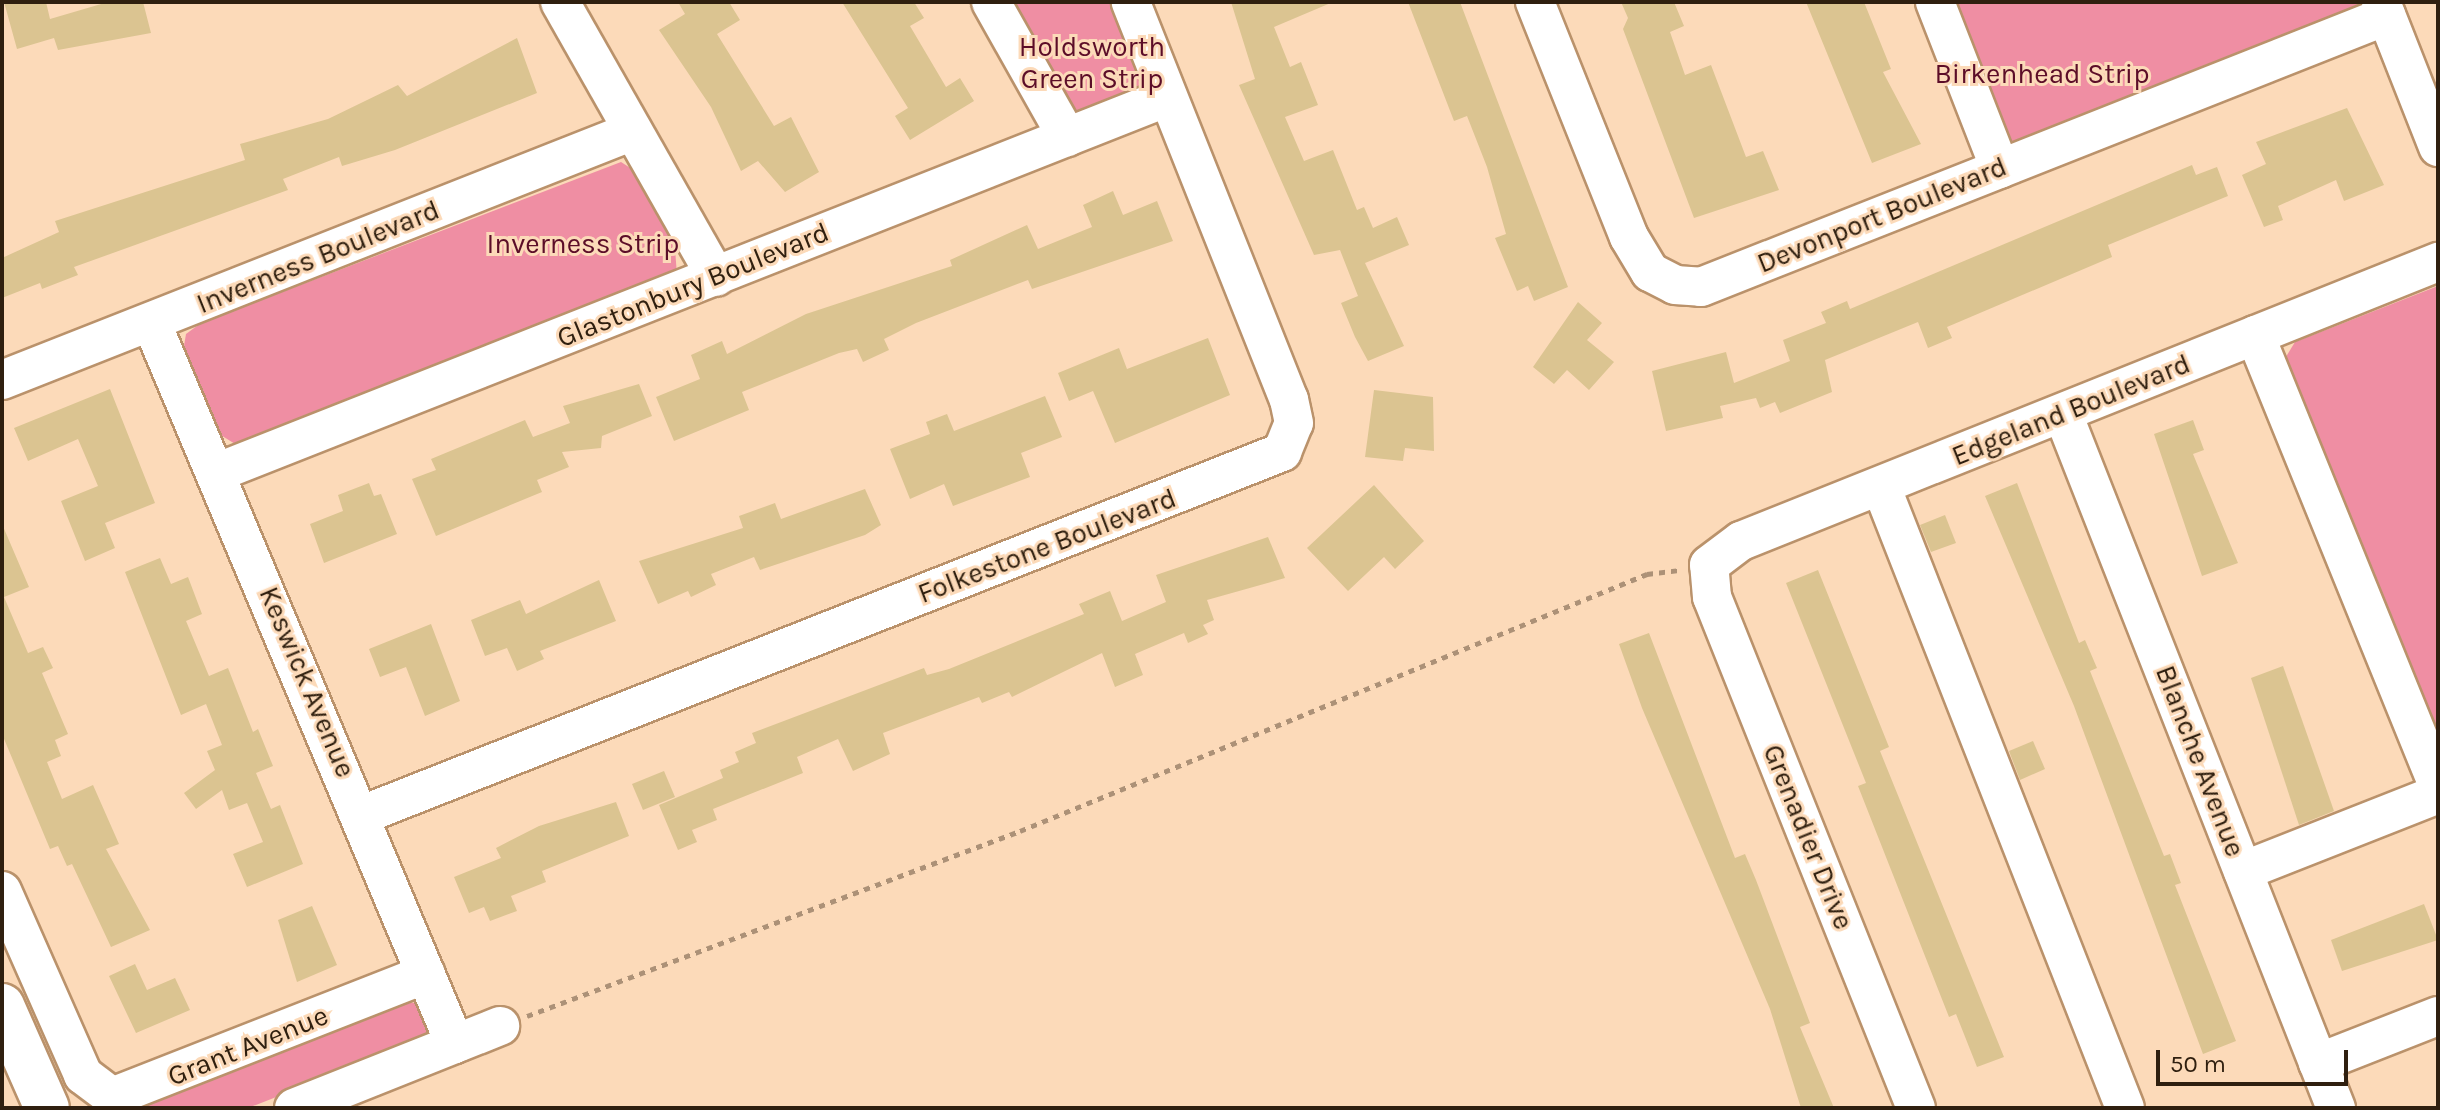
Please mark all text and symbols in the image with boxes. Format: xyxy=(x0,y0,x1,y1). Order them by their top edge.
park label: Holdsworth Green Strip xyxy=(1019,30,1165,96)
park label: Birkenhead Strip xyxy=(1934,57,2150,91)
street label: Devonport Boulevard xyxy=(1752,150,2012,280)
street label: Inverness Boulevard xyxy=(192,193,444,321)
street label: Glastonbury Boulevard xyxy=(552,215,834,355)
park label: Inverness Strip xyxy=(487,227,679,261)
street label: Edgeland Boulevard xyxy=(1947,347,2195,473)
street label: Folkestone Boulevard xyxy=(913,481,1181,611)
street label: Keswick Avenue xyxy=(252,582,362,782)
street label: Blanche Avenue xyxy=(2148,661,2252,861)
street label: Grenadier Drive xyxy=(1756,740,1860,934)
street label: Grant Avenue xyxy=(163,999,333,1093)
scale bar xyxy=(2160,1034,2352,1084)
text: 50 m xyxy=(2170,1050,2226,1078)

